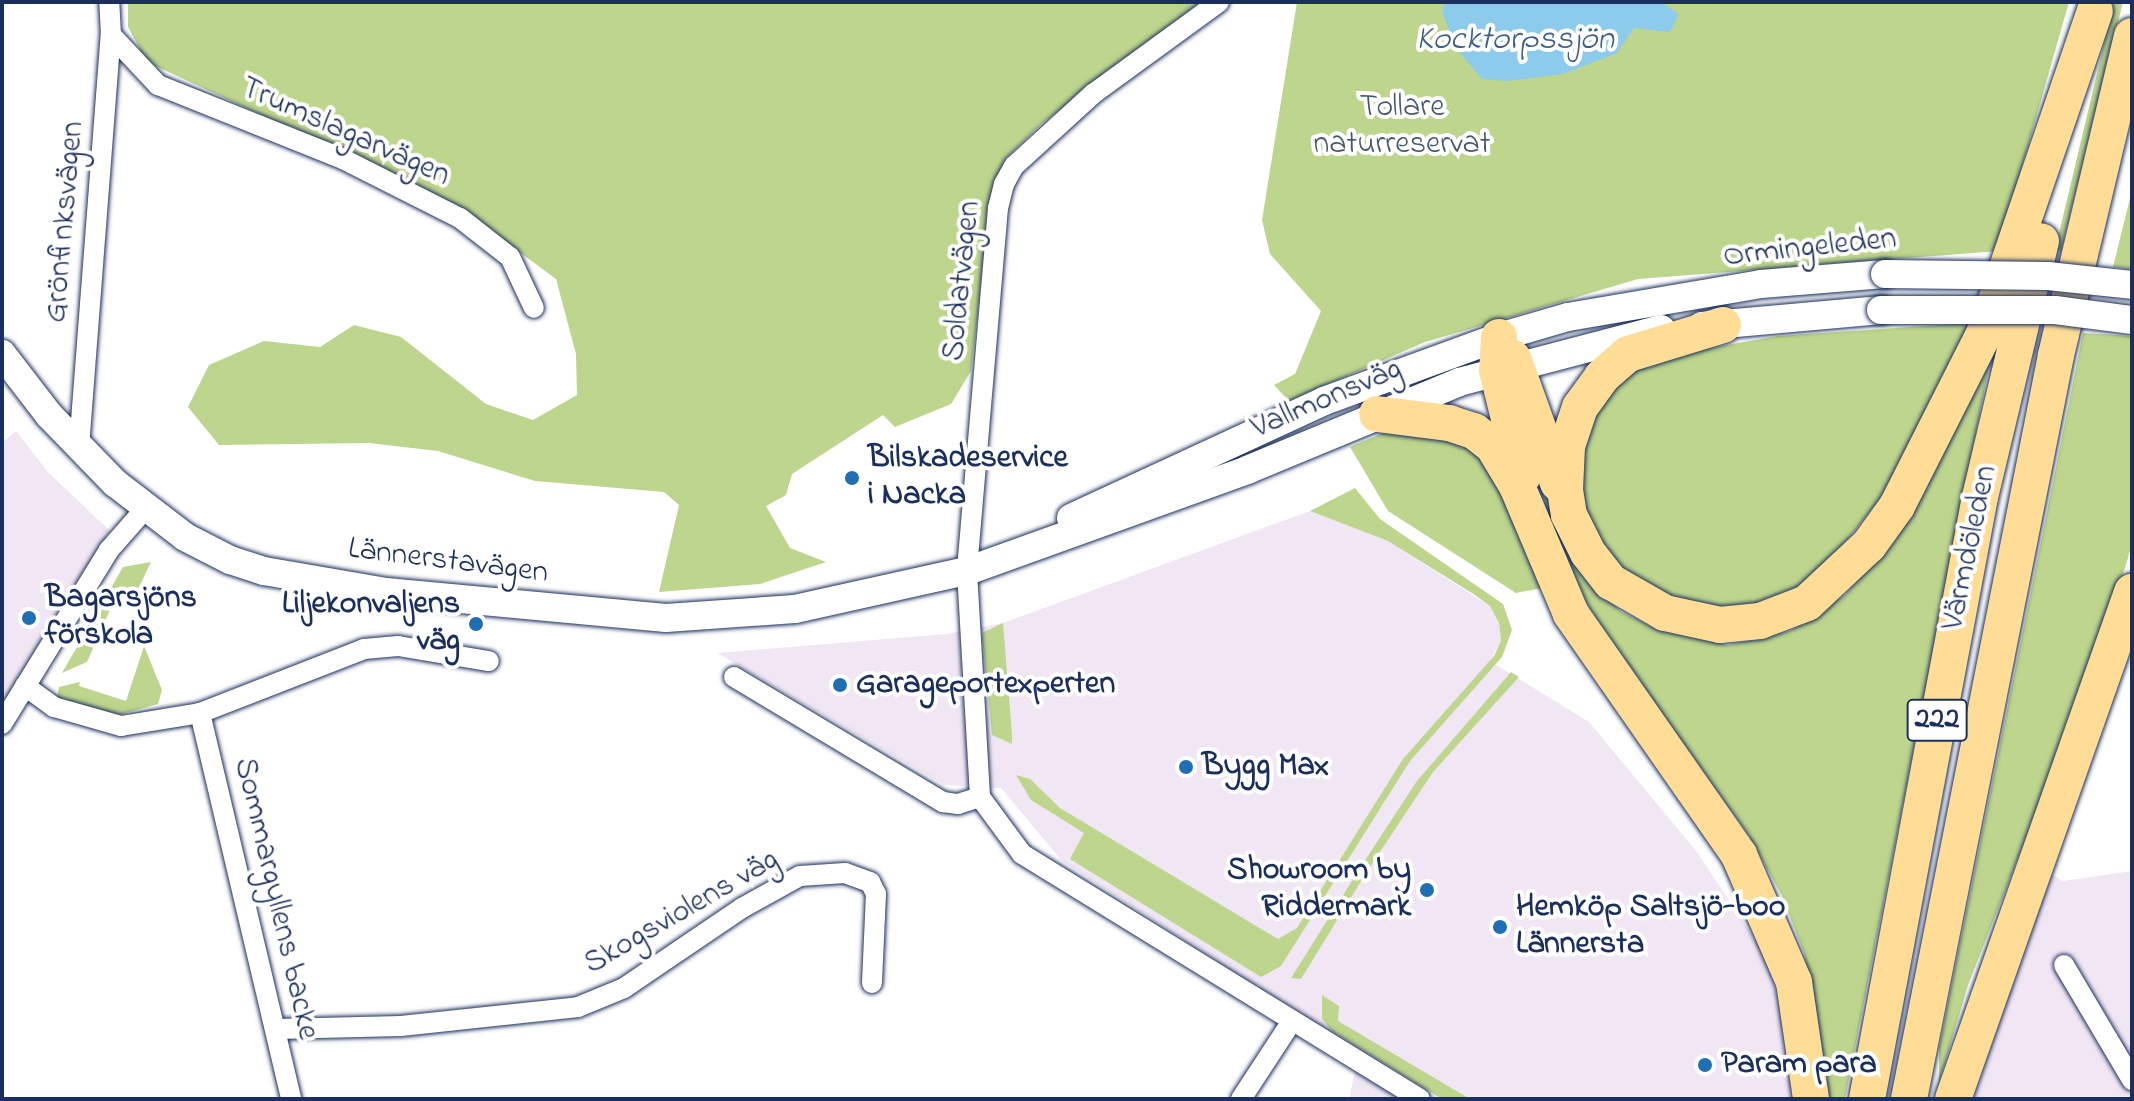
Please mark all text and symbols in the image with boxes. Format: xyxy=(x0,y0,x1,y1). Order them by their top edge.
water label: Kocktorpssjön xyxy=(1416,21,1614,61)
street label: Trumslagarvägen xyxy=(234,70,456,196)
park label: Tollare naturreservat xyxy=(1313,90,1491,165)
street label: Grönfinksvägen xyxy=(38,120,94,324)
street label: Soldatvägen xyxy=(936,199,990,363)
street label: Ormingeleden xyxy=(1722,221,1898,277)
street label: Vallmonsväg xyxy=(1246,351,1408,449)
place label: Bilskadeservice i Nacka xyxy=(868,441,1068,516)
street label: Värmdöleden xyxy=(1935,462,2007,634)
marker: Bilskadeservice i Nacka xyxy=(843,469,861,487)
street label: Lännerstavägen xyxy=(346,531,550,593)
place label: Bagarsjöns förskola xyxy=(45,581,197,656)
place label: Liljekonvaljens väg xyxy=(282,587,460,662)
marker: Bagarsjöns förskola xyxy=(20,609,38,627)
marker: Liljekonvaljens väg xyxy=(467,615,485,633)
place label: Garageportexperten xyxy=(856,666,1115,704)
marker: Garageportexperten xyxy=(831,676,849,694)
road number: 222 xyxy=(1905,694,1969,746)
place label: Bygg Max xyxy=(1202,748,1329,786)
street label: Sommargyllens backe xyxy=(224,754,326,1044)
marker: Bygg Max xyxy=(1177,758,1195,776)
street label: Skogsviolens väg xyxy=(578,842,786,984)
place label: Showroom by Riddermark xyxy=(1227,853,1411,928)
marker: Showroom by Riddermark xyxy=(1418,881,1436,899)
place label: Hemköp Saltsjö-boo Lännersta xyxy=(1516,890,1785,965)
marker: Hemköp Saltsjö-boo Lännersta xyxy=(1491,918,1509,936)
place label: Param para xyxy=(1721,1046,1877,1084)
marker: Param para xyxy=(1696,1056,1714,1074)

